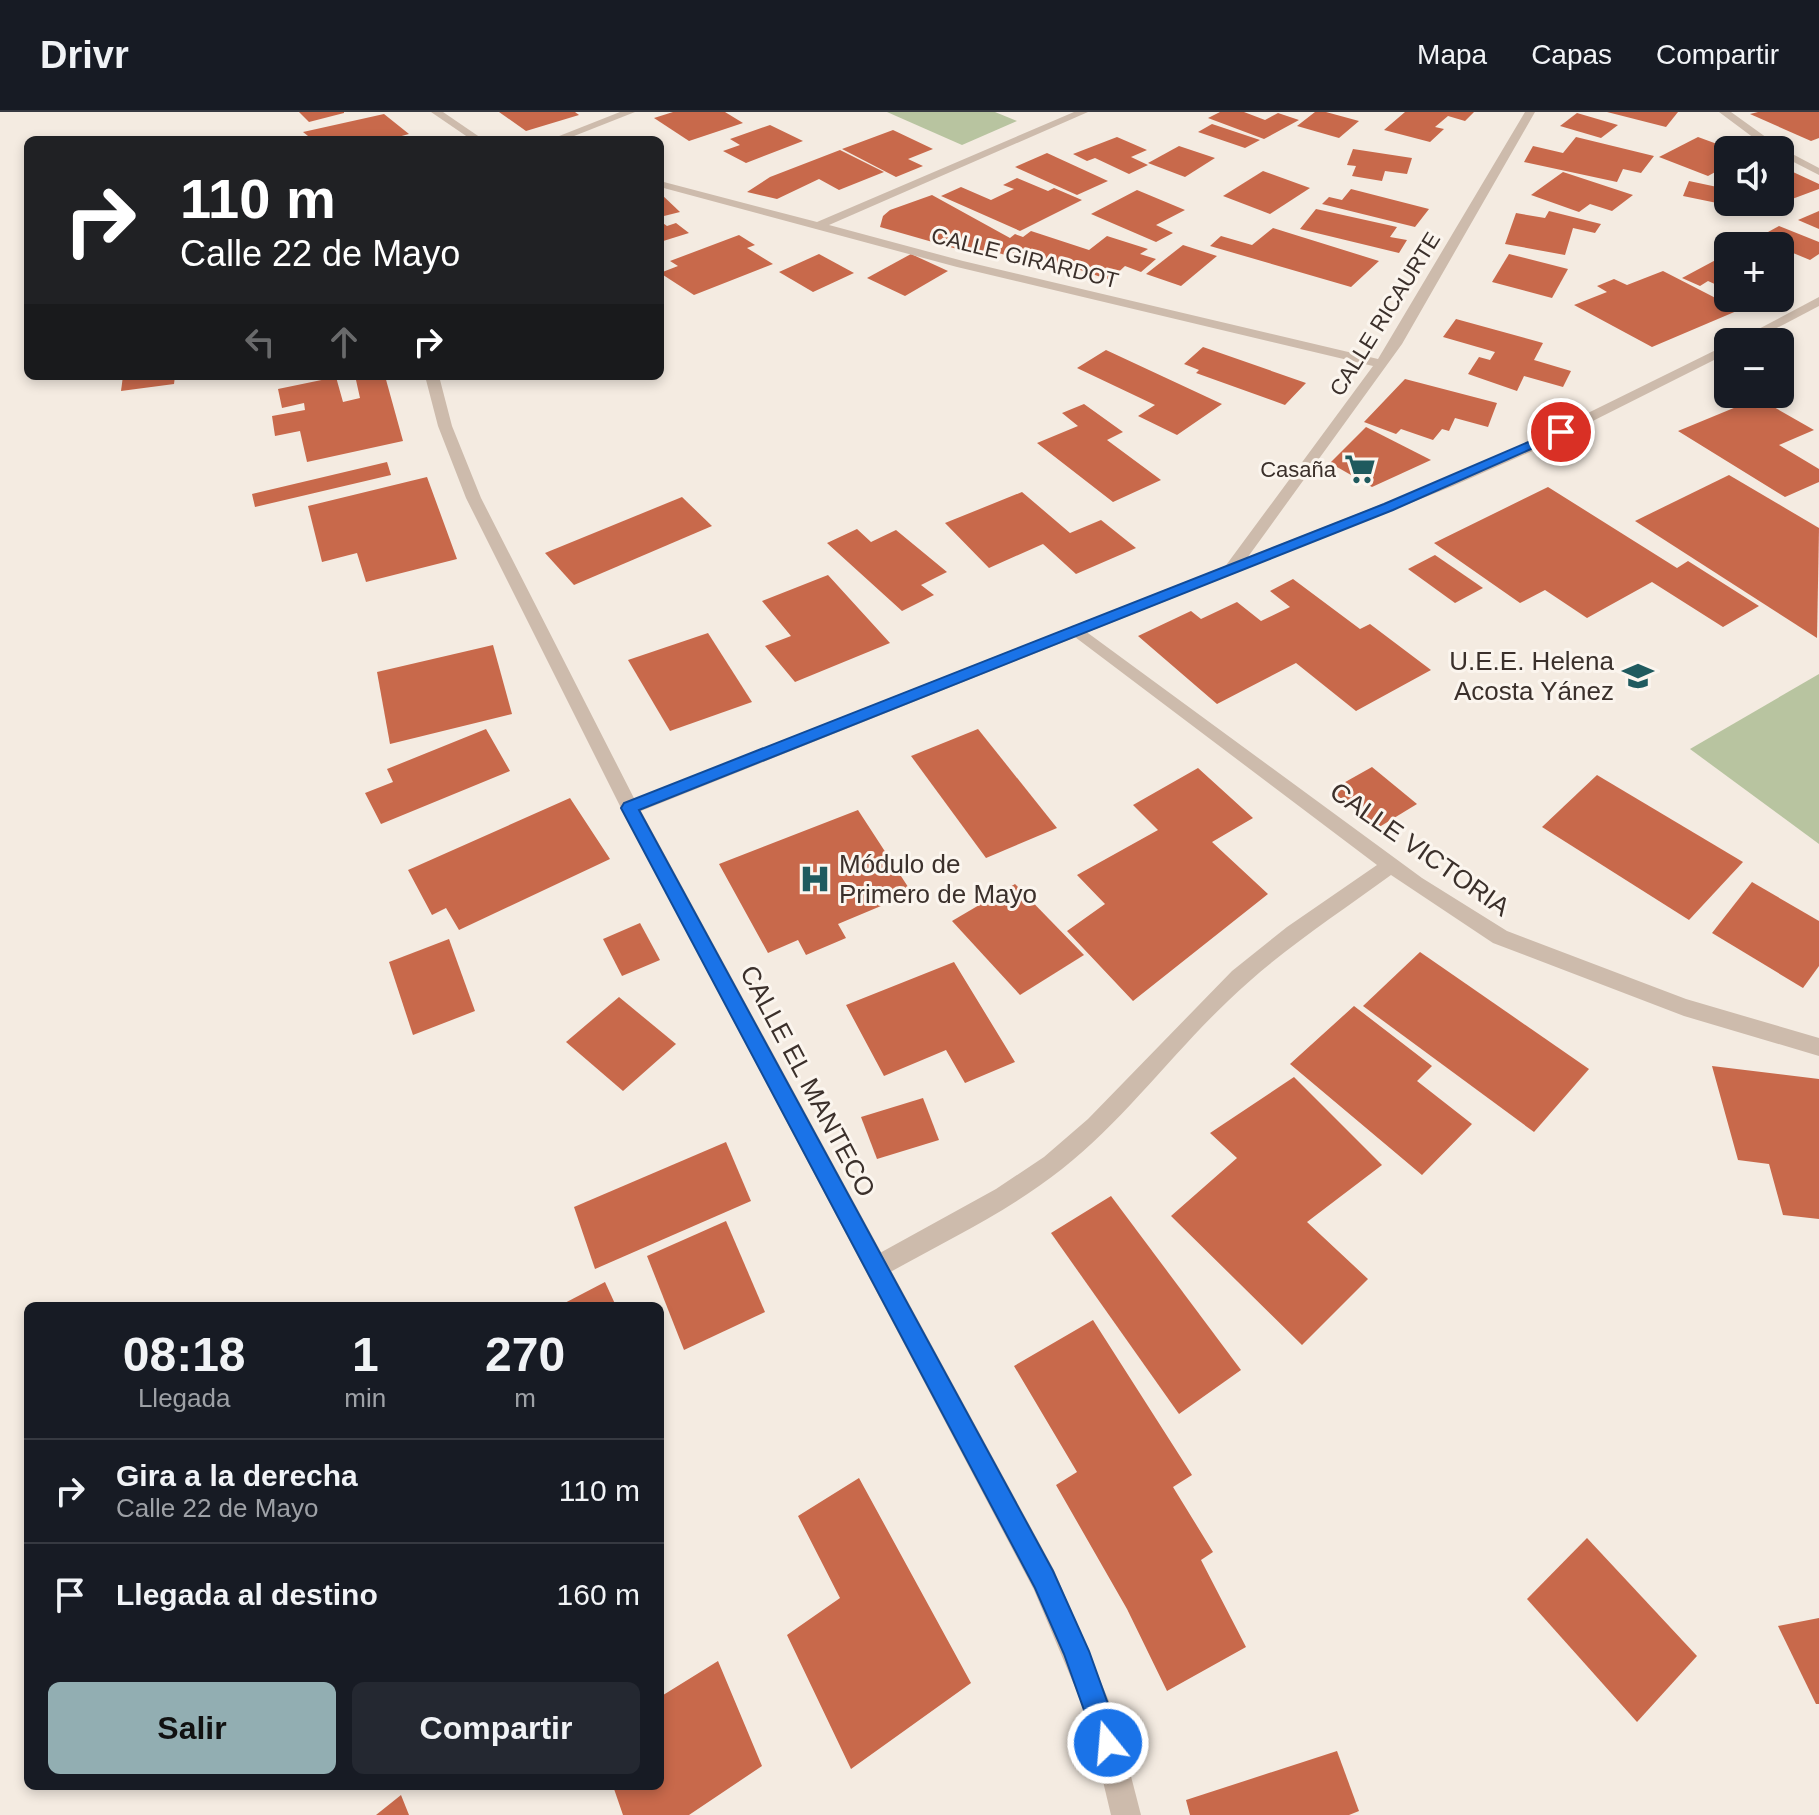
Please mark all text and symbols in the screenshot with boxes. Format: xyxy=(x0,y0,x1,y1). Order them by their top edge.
text: Drivr xyxy=(40,34,129,76)
text: Mapa xyxy=(1417,39,1487,70)
text: Capas xyxy=(1531,39,1612,70)
text: Compartir xyxy=(1656,39,1779,70)
map controls xyxy=(1714,136,1794,408)
button: sound xyxy=(1714,136,1794,216)
text: 110 m xyxy=(180,167,336,230)
icon: right xyxy=(48,168,152,272)
street label: CALLE GIRARDOT xyxy=(929,223,1121,293)
street label: CALLE RICAURTE xyxy=(1325,228,1445,400)
button: + xyxy=(1714,232,1794,312)
text: Calle 22 de Mayo xyxy=(180,233,460,274)
icon: left xyxy=(238,320,282,364)
icon: ahead xyxy=(322,320,366,364)
icon: right xyxy=(406,320,450,364)
button: − xyxy=(1714,328,1794,408)
pin xyxy=(1527,398,1595,466)
icon: arrive xyxy=(1539,410,1583,454)
supermarket icon: Casaña xyxy=(1343,452,1377,486)
place label: Casaña xyxy=(1260,457,1337,482)
place label: U.E.E. Helena Acosta Yánez xyxy=(1449,646,1615,706)
school or university icon: U.E.E. Helena Acosta Yánez xyxy=(1621,659,1655,693)
street label: CALLE VICTORIA xyxy=(1325,776,1516,922)
place label: Módulo de Primero de Mayo xyxy=(839,849,1037,909)
hospital icon: Módulo de Primero de Mayo xyxy=(798,862,832,896)
street label: CALLE EL MANTECO xyxy=(734,960,882,1202)
text: 08:18 xyxy=(123,1328,246,1381)
text: 1 xyxy=(352,1328,379,1381)
text: 270 xyxy=(485,1328,565,1381)
text: Llegada xyxy=(138,1383,230,1413)
text: min xyxy=(344,1383,386,1413)
text: m xyxy=(514,1383,536,1413)
text: Gira a la derecha xyxy=(116,1459,358,1492)
icon: right xyxy=(48,1469,92,1513)
text: 110 m xyxy=(559,1474,640,1507)
text: Calle 22 de Mayo xyxy=(116,1493,318,1523)
icon: arrive xyxy=(48,1573,92,1617)
text: Llegada al destino xyxy=(116,1578,378,1611)
text: 160 m xyxy=(557,1578,640,1611)
button: Salir xyxy=(48,1682,336,1774)
button: Compartir xyxy=(352,1682,640,1774)
position arrow xyxy=(1066,1701,1150,1785)

